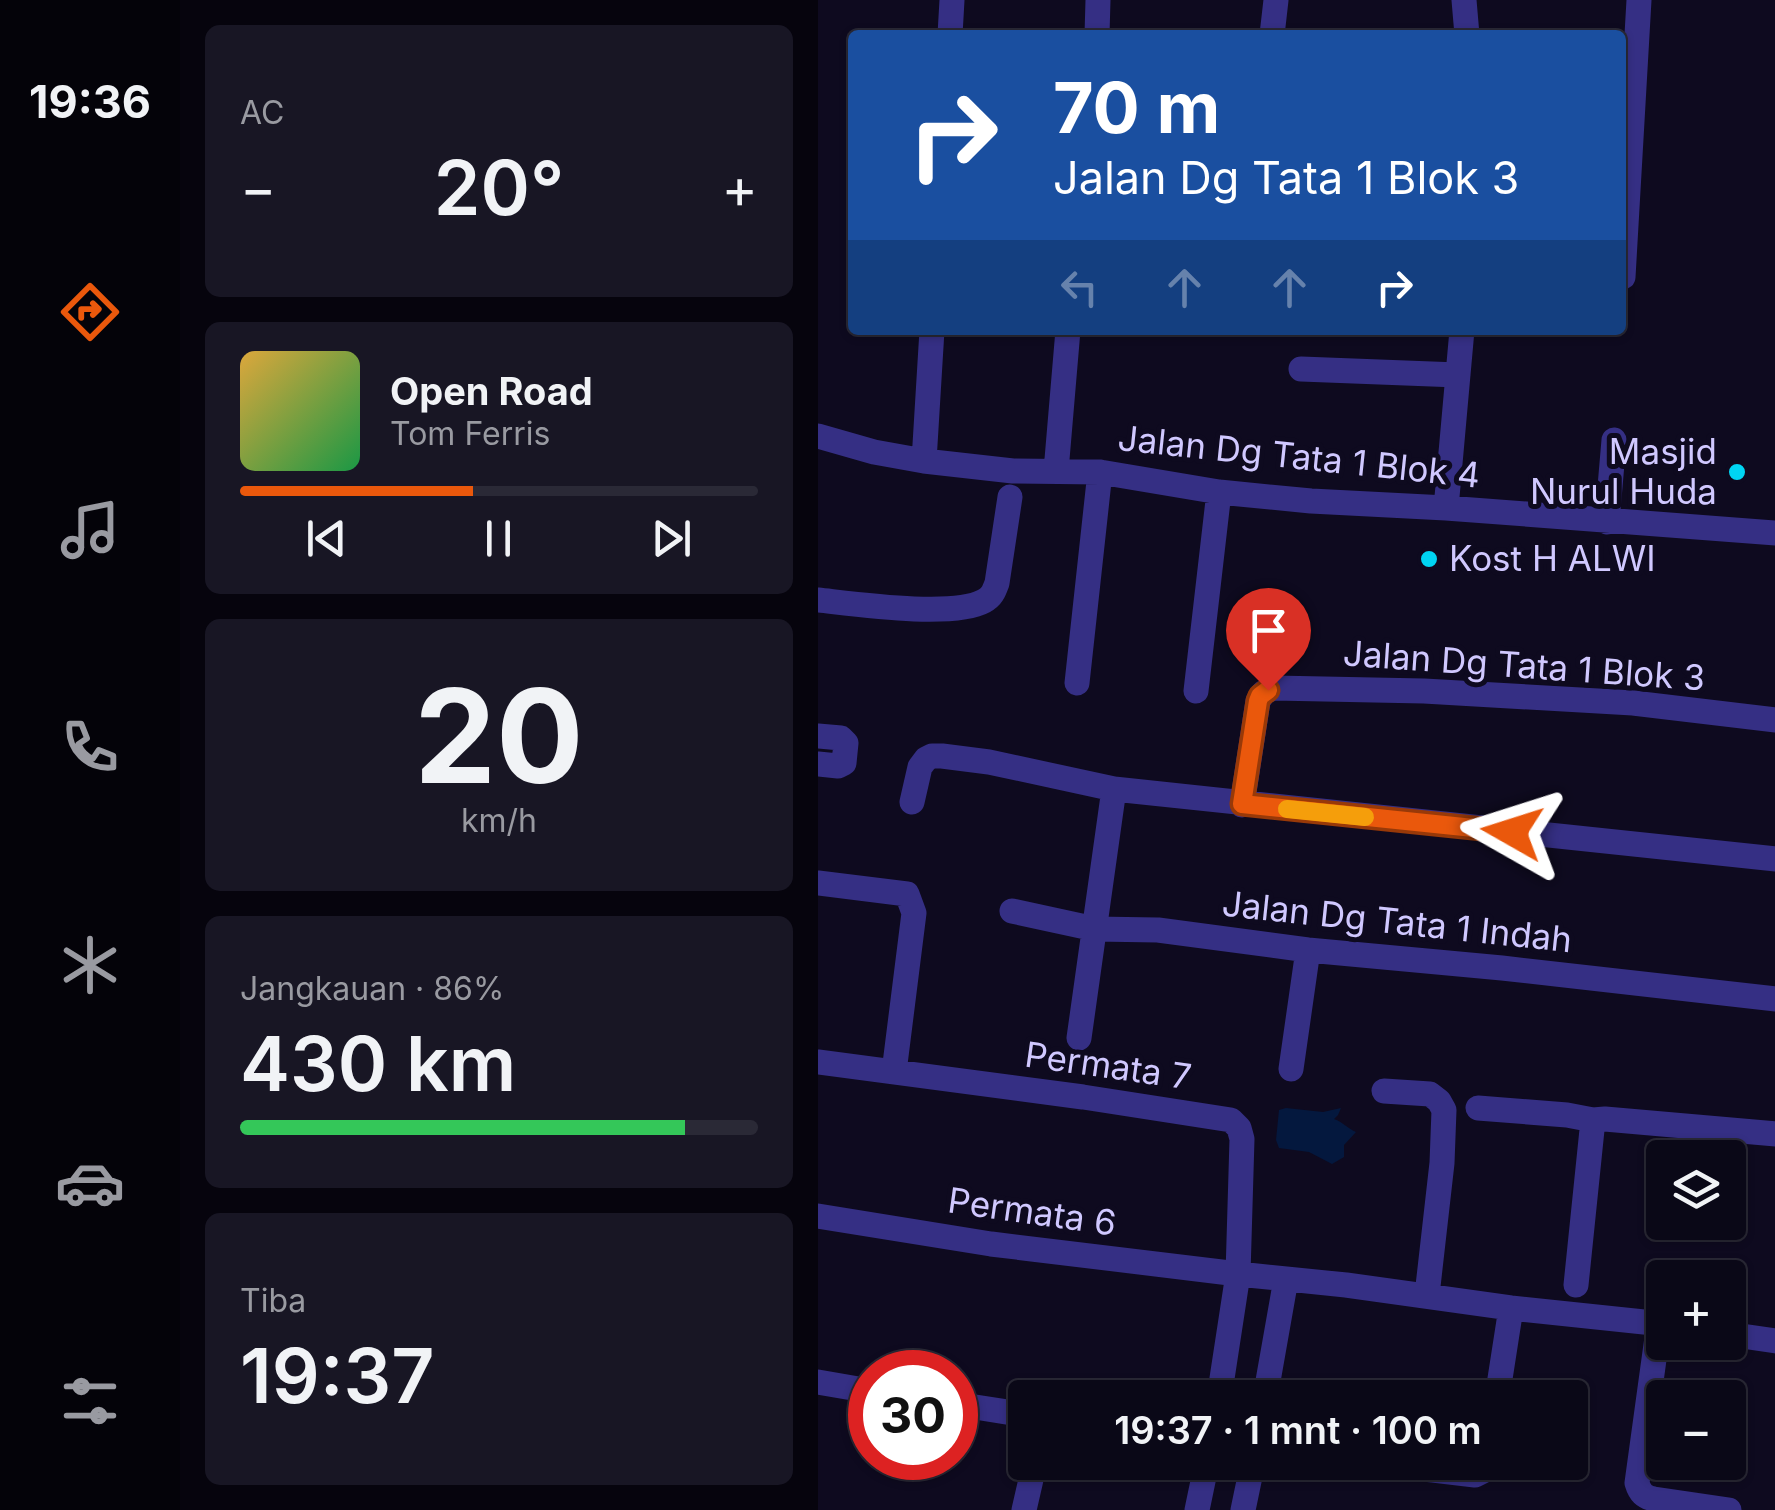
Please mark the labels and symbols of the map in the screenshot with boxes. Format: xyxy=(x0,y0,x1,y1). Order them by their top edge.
street label: Jalan Dg Tata 1 Blok 4 xyxy=(1116,416,1482,496)
place label: Masjid Nurul Huda xyxy=(1530,430,1717,512)
marker: Masjid Nurul Huda xyxy=(1726,461,1748,483)
place label: Kost H ALWI xyxy=(1449,537,1656,579)
marker: Kost H ALWI xyxy=(1418,548,1440,570)
pin xyxy=(1226,588,1311,691)
street label: Jalan Dg Tata 1 Blok 3 xyxy=(1342,631,1706,699)
position arrow xyxy=(1460,780,1564,884)
street label: Jalan Dg Tata 1 Indah xyxy=(1220,882,1574,960)
street label: Permata 7 xyxy=(1022,1033,1194,1097)
street label: Permata 6 xyxy=(945,1178,1119,1244)
speed limit sign: 30 xyxy=(848,1350,978,1480)

